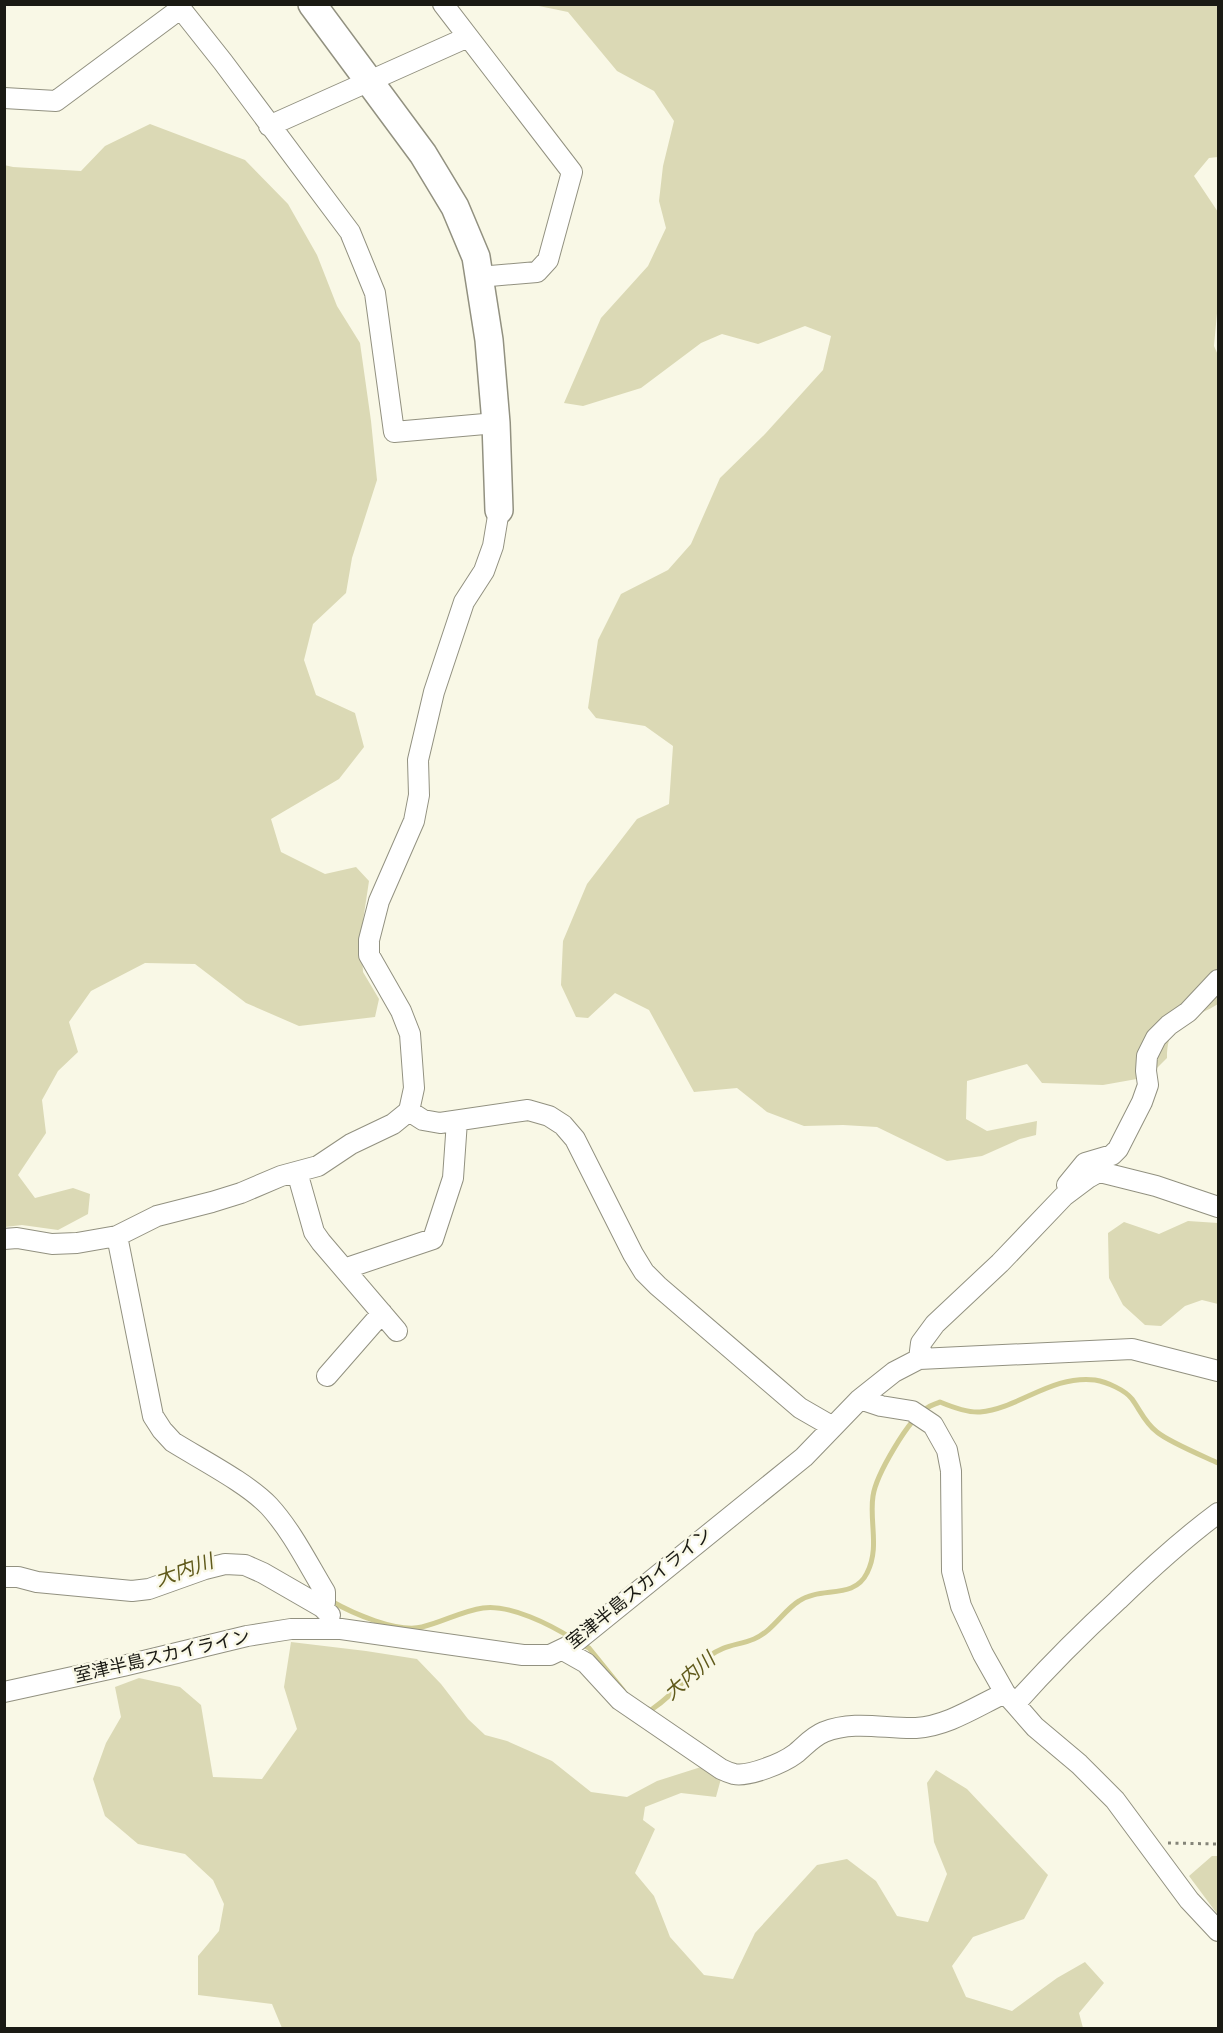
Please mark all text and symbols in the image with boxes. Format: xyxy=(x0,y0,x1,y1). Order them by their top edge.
street label: 室津半島スカイライン xyxy=(562,1522,716,1653)
water label: 大内川 xyxy=(151,1547,218,1592)
street label: 室津半島スカイライン xyxy=(72,1624,252,1687)
water label: 大内川 xyxy=(658,1645,722,1705)

